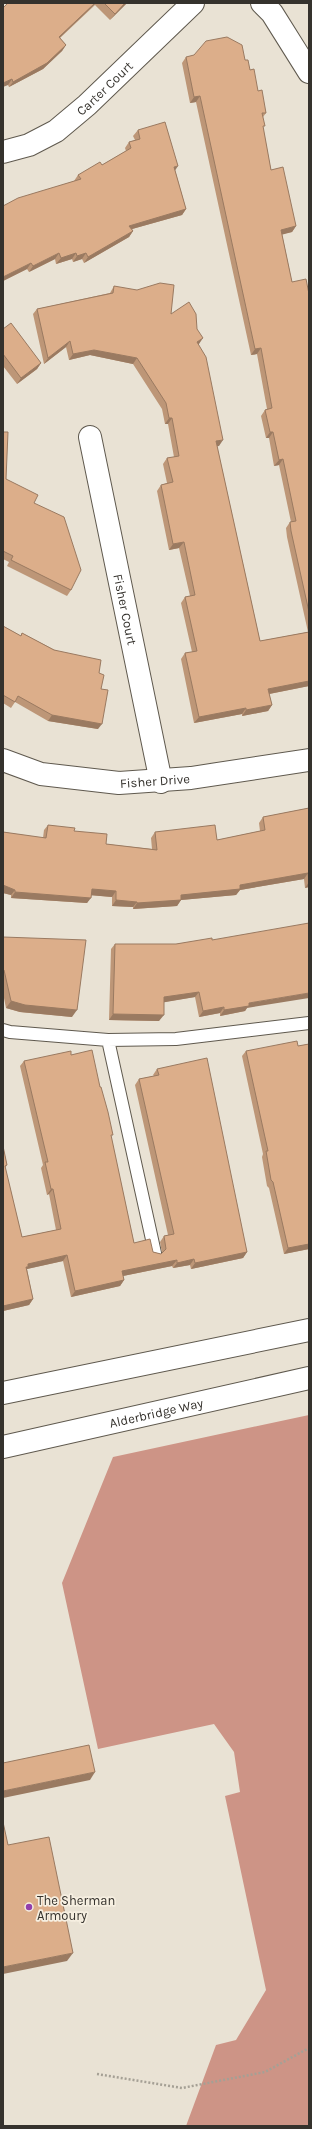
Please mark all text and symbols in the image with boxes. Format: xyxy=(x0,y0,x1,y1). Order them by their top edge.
street label: Carter Court xyxy=(73,58,136,118)
street label: Fisher Court xyxy=(111,572,140,646)
street label: Fisher Drive xyxy=(119,771,191,790)
street label: Alderbridge Way xyxy=(108,1395,205,1430)
place label: The Sherman Armoury xyxy=(37,1893,115,1923)
marker: The Sherman Armoury xyxy=(24,1902,34,1912)

